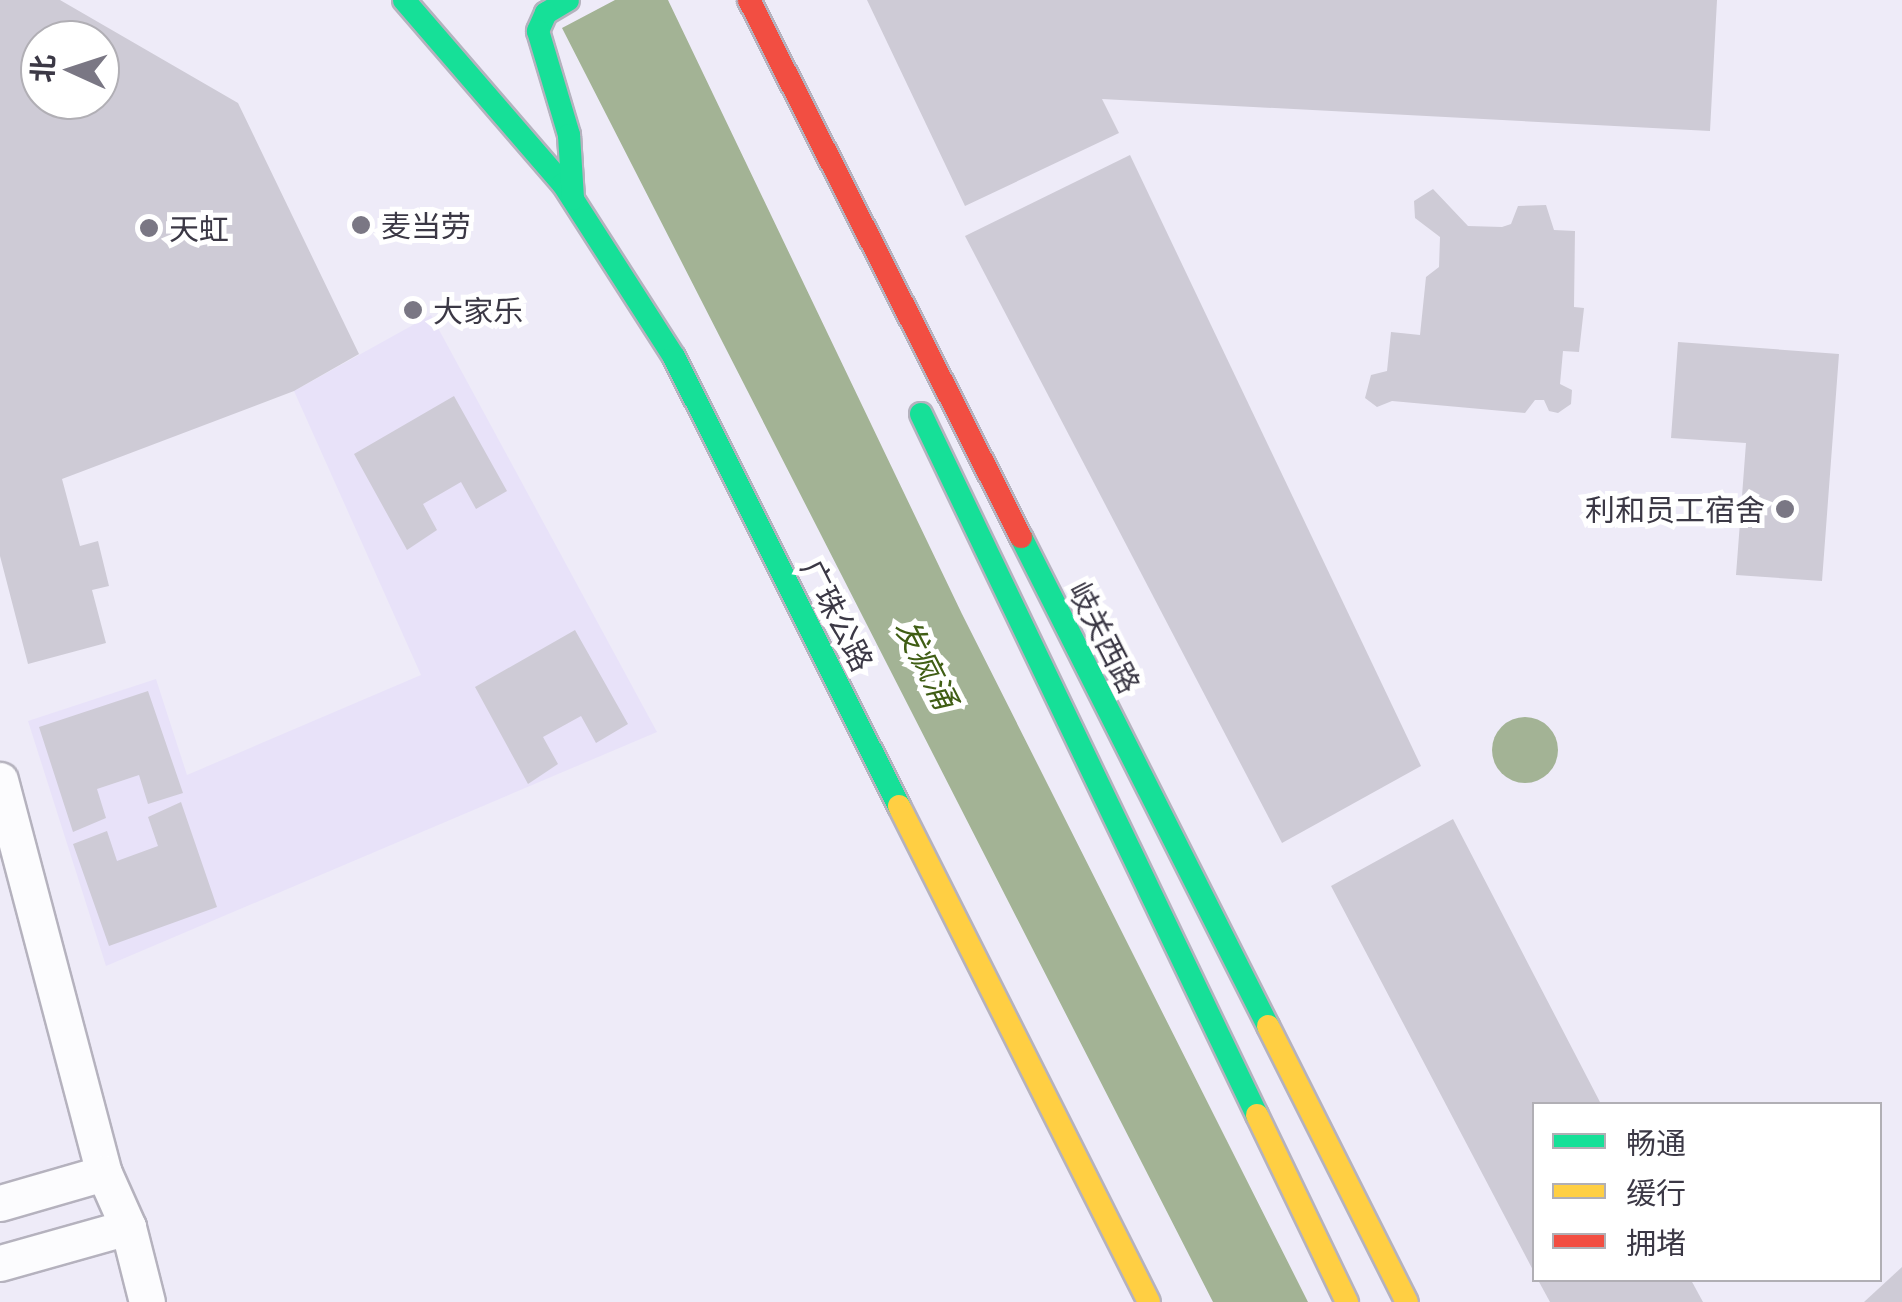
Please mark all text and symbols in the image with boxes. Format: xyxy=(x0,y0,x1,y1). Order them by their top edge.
north arrow xyxy=(20,20,120,120)
text: 北 xyxy=(24,54,60,83)
place label: 麦当劳 xyxy=(381,207,471,243)
place label: 天虹 xyxy=(169,210,229,246)
marker: 麦当劳 xyxy=(350,214,372,236)
marker: 天虹 xyxy=(138,217,160,239)
place label: 大家乐 xyxy=(433,292,523,328)
marker: 大家乐 xyxy=(402,299,424,321)
place label: 利和员工宿舍 xyxy=(1585,491,1765,527)
marker: 利和员工宿舍 xyxy=(1774,498,1796,520)
street label: 广珠公路 xyxy=(795,553,881,677)
street label: 岐关西路 xyxy=(1062,575,1148,699)
water label: 发疯涌 xyxy=(888,612,966,714)
legend xyxy=(1532,1102,1882,1282)
text: 畅通 xyxy=(1626,1124,1686,1160)
text: 缓行 xyxy=(1626,1174,1686,1210)
text: 拥堵 xyxy=(1626,1224,1686,1260)

